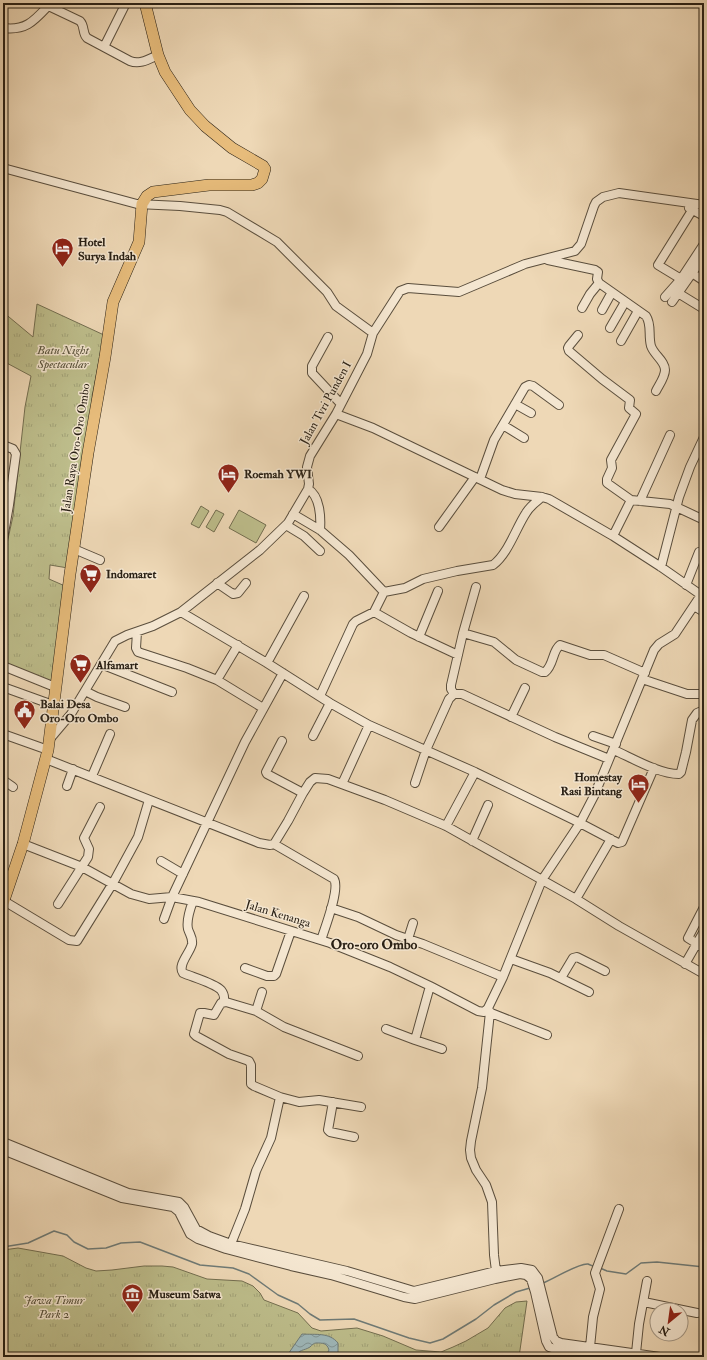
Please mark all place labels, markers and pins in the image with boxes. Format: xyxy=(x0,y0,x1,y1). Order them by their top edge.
place label: Hotel Surya Indah xyxy=(78,235,137,264)
hotel icon: Hotel Surya Indah xyxy=(50,236,76,269)
hotel icon: Roemah YWI xyxy=(215,461,241,494)
place label: Roemah YWI xyxy=(244,467,312,482)
supermarket icon: Indomaret xyxy=(78,561,104,594)
place label: Indomaret xyxy=(106,567,156,582)
supermarket icon: Alfamart xyxy=(67,652,93,685)
place label: Alfamart xyxy=(95,658,138,673)
place label: Balai Desa Oro-Oro Ombo xyxy=(40,697,118,726)
public building icon: Balai Desa Oro-Oro Ombo xyxy=(12,698,38,731)
place label: Homestay Rasi Bintang xyxy=(561,770,623,799)
hotel icon: Homestay Rasi Bintang xyxy=(625,771,651,804)
museum icon: Museum Satwa xyxy=(119,1281,145,1314)
place label: Museum Satwa xyxy=(147,1287,222,1302)

